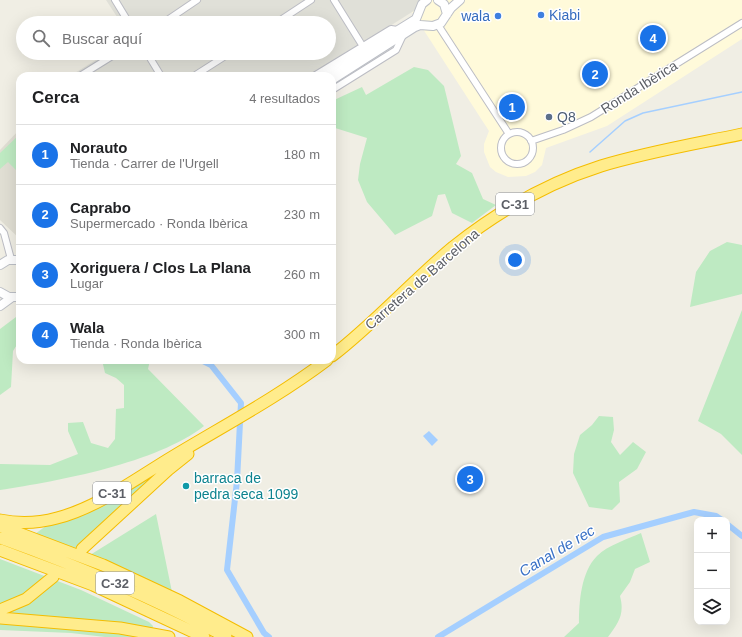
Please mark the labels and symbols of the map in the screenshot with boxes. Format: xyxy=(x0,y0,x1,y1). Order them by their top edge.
place label: Kiabi xyxy=(549,7,580,23)
place label: wala xyxy=(460,8,490,24)
marker: Kiabi xyxy=(536,10,546,20)
marker: wala xyxy=(493,11,503,21)
pin: 4 xyxy=(640,23,666,53)
street label: Ronda Ibèrica xyxy=(598,57,680,117)
pin: 2 xyxy=(582,59,608,89)
pin: 1 xyxy=(499,92,525,122)
place label: Q8 xyxy=(557,109,576,125)
marker: Q8 xyxy=(544,112,554,122)
road number: C-31 xyxy=(496,193,534,215)
street label: Carretera de Barcelona xyxy=(362,225,482,333)
your location xyxy=(505,250,525,270)
pin: 3 xyxy=(457,464,483,494)
place label: barraca de pedra seca 1099 xyxy=(194,470,299,502)
marker: barraca de pedra seca 1099 xyxy=(181,481,191,491)
road number: C-31 xyxy=(93,482,131,504)
water label: Canal de rec xyxy=(516,521,598,580)
road number: C-32 xyxy=(96,572,134,594)

